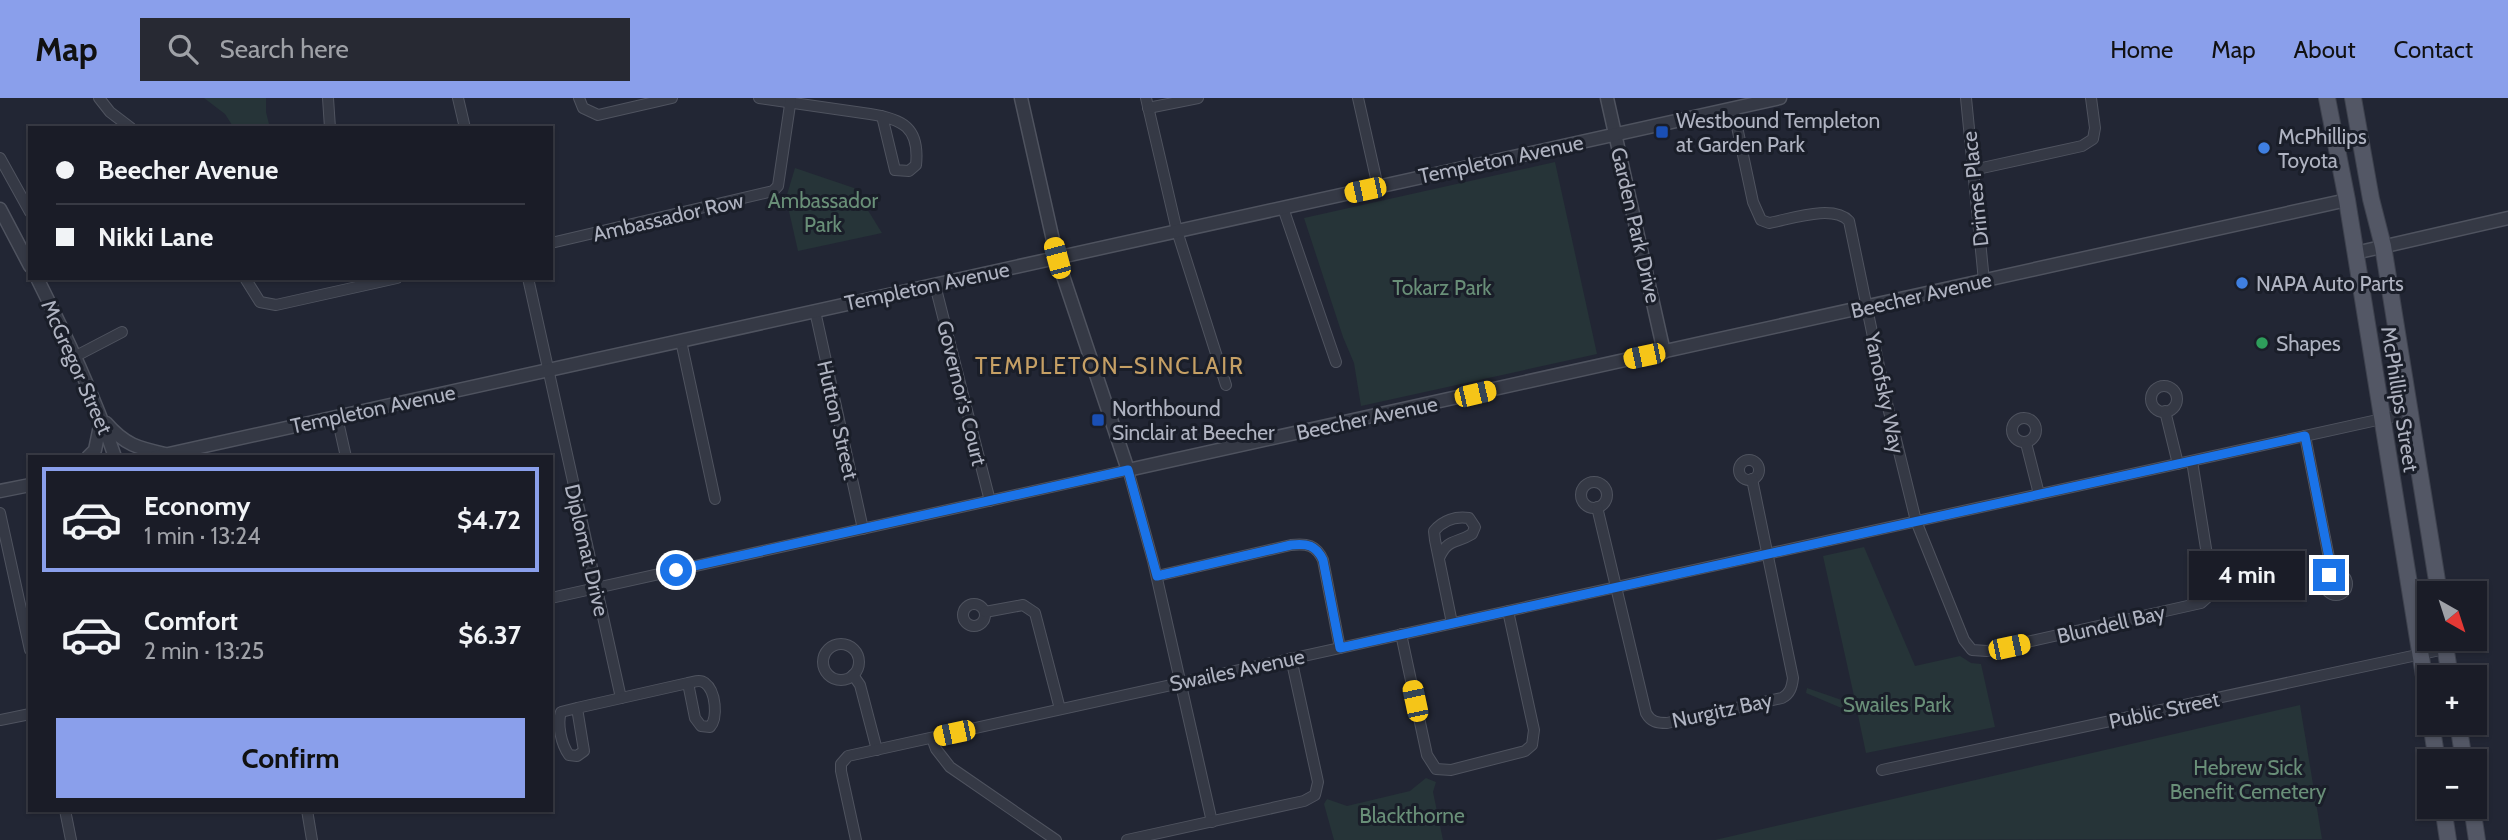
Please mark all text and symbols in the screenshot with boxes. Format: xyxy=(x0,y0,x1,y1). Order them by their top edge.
search box xyxy=(140,18,630,81)
text: Map xyxy=(35,29,98,69)
icon: search xyxy=(164,30,202,68)
text: Search here xyxy=(220,33,349,65)
text: Home xyxy=(2110,35,2173,64)
text: Map xyxy=(2211,35,2256,64)
text: About xyxy=(2294,35,2356,64)
text: Contact xyxy=(2394,35,2473,64)
place label: Westbound Templeton at Garden Park xyxy=(1676,108,1880,157)
marker: Westbound Templeton at Garden Park xyxy=(1654,124,1670,140)
place label: McPhillips Toyota xyxy=(2278,124,2367,173)
street label: Templeton Avenue xyxy=(1416,129,1586,189)
street label: Drimes Place xyxy=(1956,130,1993,248)
marker: McPhillips Toyota xyxy=(2256,140,2272,156)
street label: Garden Park Drive xyxy=(1606,145,1666,306)
text: Beecher Avenue xyxy=(98,154,278,186)
car xyxy=(1343,175,1388,205)
street label: Ambassador Row xyxy=(590,187,746,247)
park label: Ambassador Park xyxy=(768,188,879,237)
text: Nikki Lane xyxy=(98,221,213,253)
car xyxy=(1042,235,1073,281)
street label: Templeton Avenue xyxy=(842,256,1012,316)
street label: Beecher Avenue xyxy=(1848,267,1994,323)
place label: NAPA Auto Parts xyxy=(2256,271,2404,296)
park label: Tokarz Park xyxy=(1392,275,1492,300)
marker: NAPA Auto Parts xyxy=(2234,275,2250,291)
street label: McGregor Street xyxy=(36,296,118,438)
street label: Governor's Court xyxy=(932,318,992,468)
street label: McPhillips Street xyxy=(2376,324,2424,474)
street label: Yanofsky Way xyxy=(1860,329,1910,456)
place label: Shapes xyxy=(2276,331,2341,356)
marker: Shapes xyxy=(2254,335,2270,351)
car xyxy=(1622,341,1667,371)
district label: TEMPLETON–SINCLAIR xyxy=(975,352,1245,380)
street label: Hutton Street xyxy=(812,358,864,482)
street label: Templeton Avenue xyxy=(288,379,458,439)
car xyxy=(1453,379,1498,409)
street label: Beecher Avenue xyxy=(1294,391,1440,445)
place label: Northbound Sinclair at Beecher xyxy=(1112,396,1275,445)
marker: Northbound Sinclair at Beecher xyxy=(1090,412,1106,428)
street label: Diplomat Drive xyxy=(560,481,614,619)
icon: car xyxy=(60,488,123,551)
text: Economy xyxy=(144,490,250,522)
text: $4.72 xyxy=(457,504,521,536)
text: 1 min · 13:24 xyxy=(144,522,260,550)
callout: 4 min xyxy=(2189,550,2304,600)
route start xyxy=(660,554,692,586)
route end xyxy=(2313,559,2345,591)
text: 4 min xyxy=(2218,561,2276,589)
north arrow xyxy=(2417,581,2487,651)
map controls xyxy=(2417,581,2487,819)
street label: Blundell Bay xyxy=(2055,599,2168,649)
icon: car xyxy=(60,603,123,666)
text: Comfort xyxy=(144,605,238,637)
text: $6.37 xyxy=(458,619,521,651)
car xyxy=(1987,632,2032,662)
text: 2 min · 13:25 xyxy=(144,637,264,665)
street label: Swailes Avenue xyxy=(1167,643,1307,697)
button: + xyxy=(2417,665,2487,735)
car xyxy=(1401,678,1430,724)
street label: Public Street xyxy=(2107,686,2221,734)
street label: Nurgitz Bay xyxy=(1670,687,1775,733)
park label: Swailes Park xyxy=(1843,692,1952,717)
button: Confirm xyxy=(56,718,525,798)
car xyxy=(932,718,977,748)
button: − xyxy=(2417,749,2487,819)
park label: Hebrew Sick Benefit Cemetery xyxy=(2170,755,2327,804)
park label: Blackthorne xyxy=(1359,803,1465,828)

